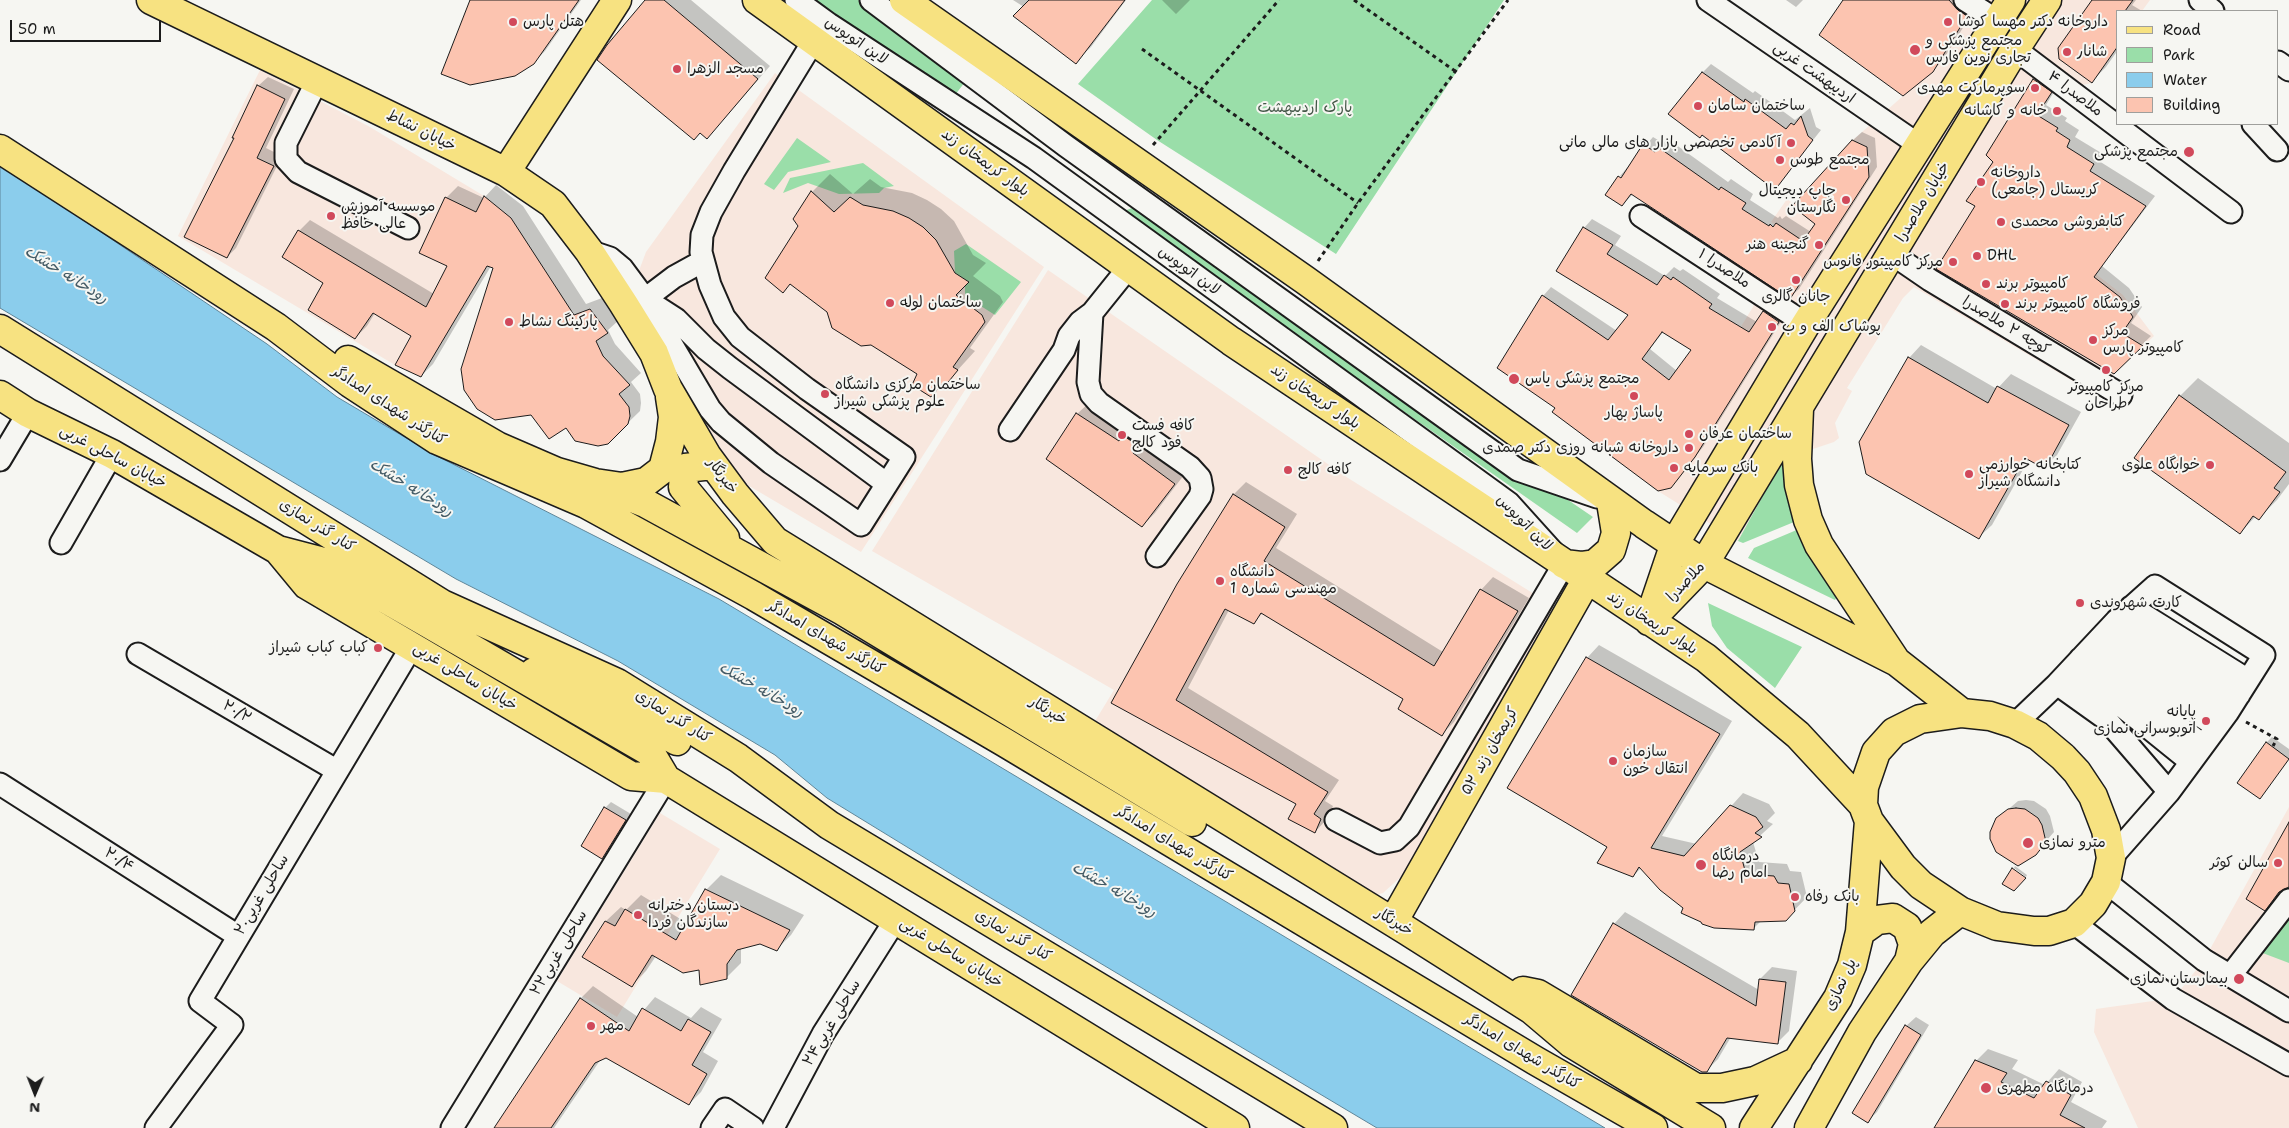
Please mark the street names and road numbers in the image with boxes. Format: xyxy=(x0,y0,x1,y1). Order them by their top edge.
street label: لاین اتوبوس xyxy=(821,13,891,69)
street label: اردیبهشت غربی xyxy=(1770,38,1858,108)
street label: ۴ ملاصدرا xyxy=(2044,67,2106,121)
street label: خیابان نشاط xyxy=(383,106,459,156)
street label: بلوار کریمخان زند xyxy=(938,125,1032,201)
street label: خیابان ملاصدرا xyxy=(1892,159,1954,245)
street label: لاین اتوبوس xyxy=(1155,243,1223,299)
street label: ۱ ملاصدرا xyxy=(1695,245,1753,293)
street label: کوچه ۲ ملاصدرا xyxy=(1959,293,2053,359)
street label: بلوار کریمخان زند xyxy=(1267,360,1363,434)
street label: کنارگذر شهدای امدادگر xyxy=(329,362,449,450)
street label: خیابان ساحلی غربی xyxy=(57,421,169,493)
street label: خبرنگار xyxy=(703,454,741,498)
street label: لاین اتوبوس xyxy=(1492,491,1556,555)
street label: کنار گذر نمازی xyxy=(276,496,358,556)
street label: ملاصدرا xyxy=(1663,558,1709,606)
street label: بلوار کریمخان زند xyxy=(1603,587,1701,659)
street label: کنارگذر شهدای امدادگر xyxy=(764,597,888,679)
street label: خیابان ساحلی غربی xyxy=(410,639,520,715)
street label: کنار گذر نمازی xyxy=(632,687,714,747)
street label: خبرنگار xyxy=(1026,693,1070,729)
street label: ۲۰/۲ xyxy=(219,697,255,727)
street label: کریمخان زند ۵۲ xyxy=(1458,704,1522,798)
street label: کنارگذر شهدای امدادگر xyxy=(1113,802,1235,886)
street label: ۲۰/۴ xyxy=(101,844,137,876)
street label: ساحلی غربی۲۰ xyxy=(231,851,293,939)
street label: خبرنگار xyxy=(1372,904,1416,940)
street label: کنار گذر نمازی xyxy=(972,906,1054,966)
street label: ساحلی غربی۲۲ xyxy=(527,907,591,999)
street label: خیابان ساحلی غربی xyxy=(896,914,1006,992)
street label: پل نمازی xyxy=(1821,956,1861,1014)
street label: ساحلی غربی۲۴ xyxy=(799,977,865,1069)
street label: کنارگذر شهدای امدادگر xyxy=(1461,1010,1583,1094)

